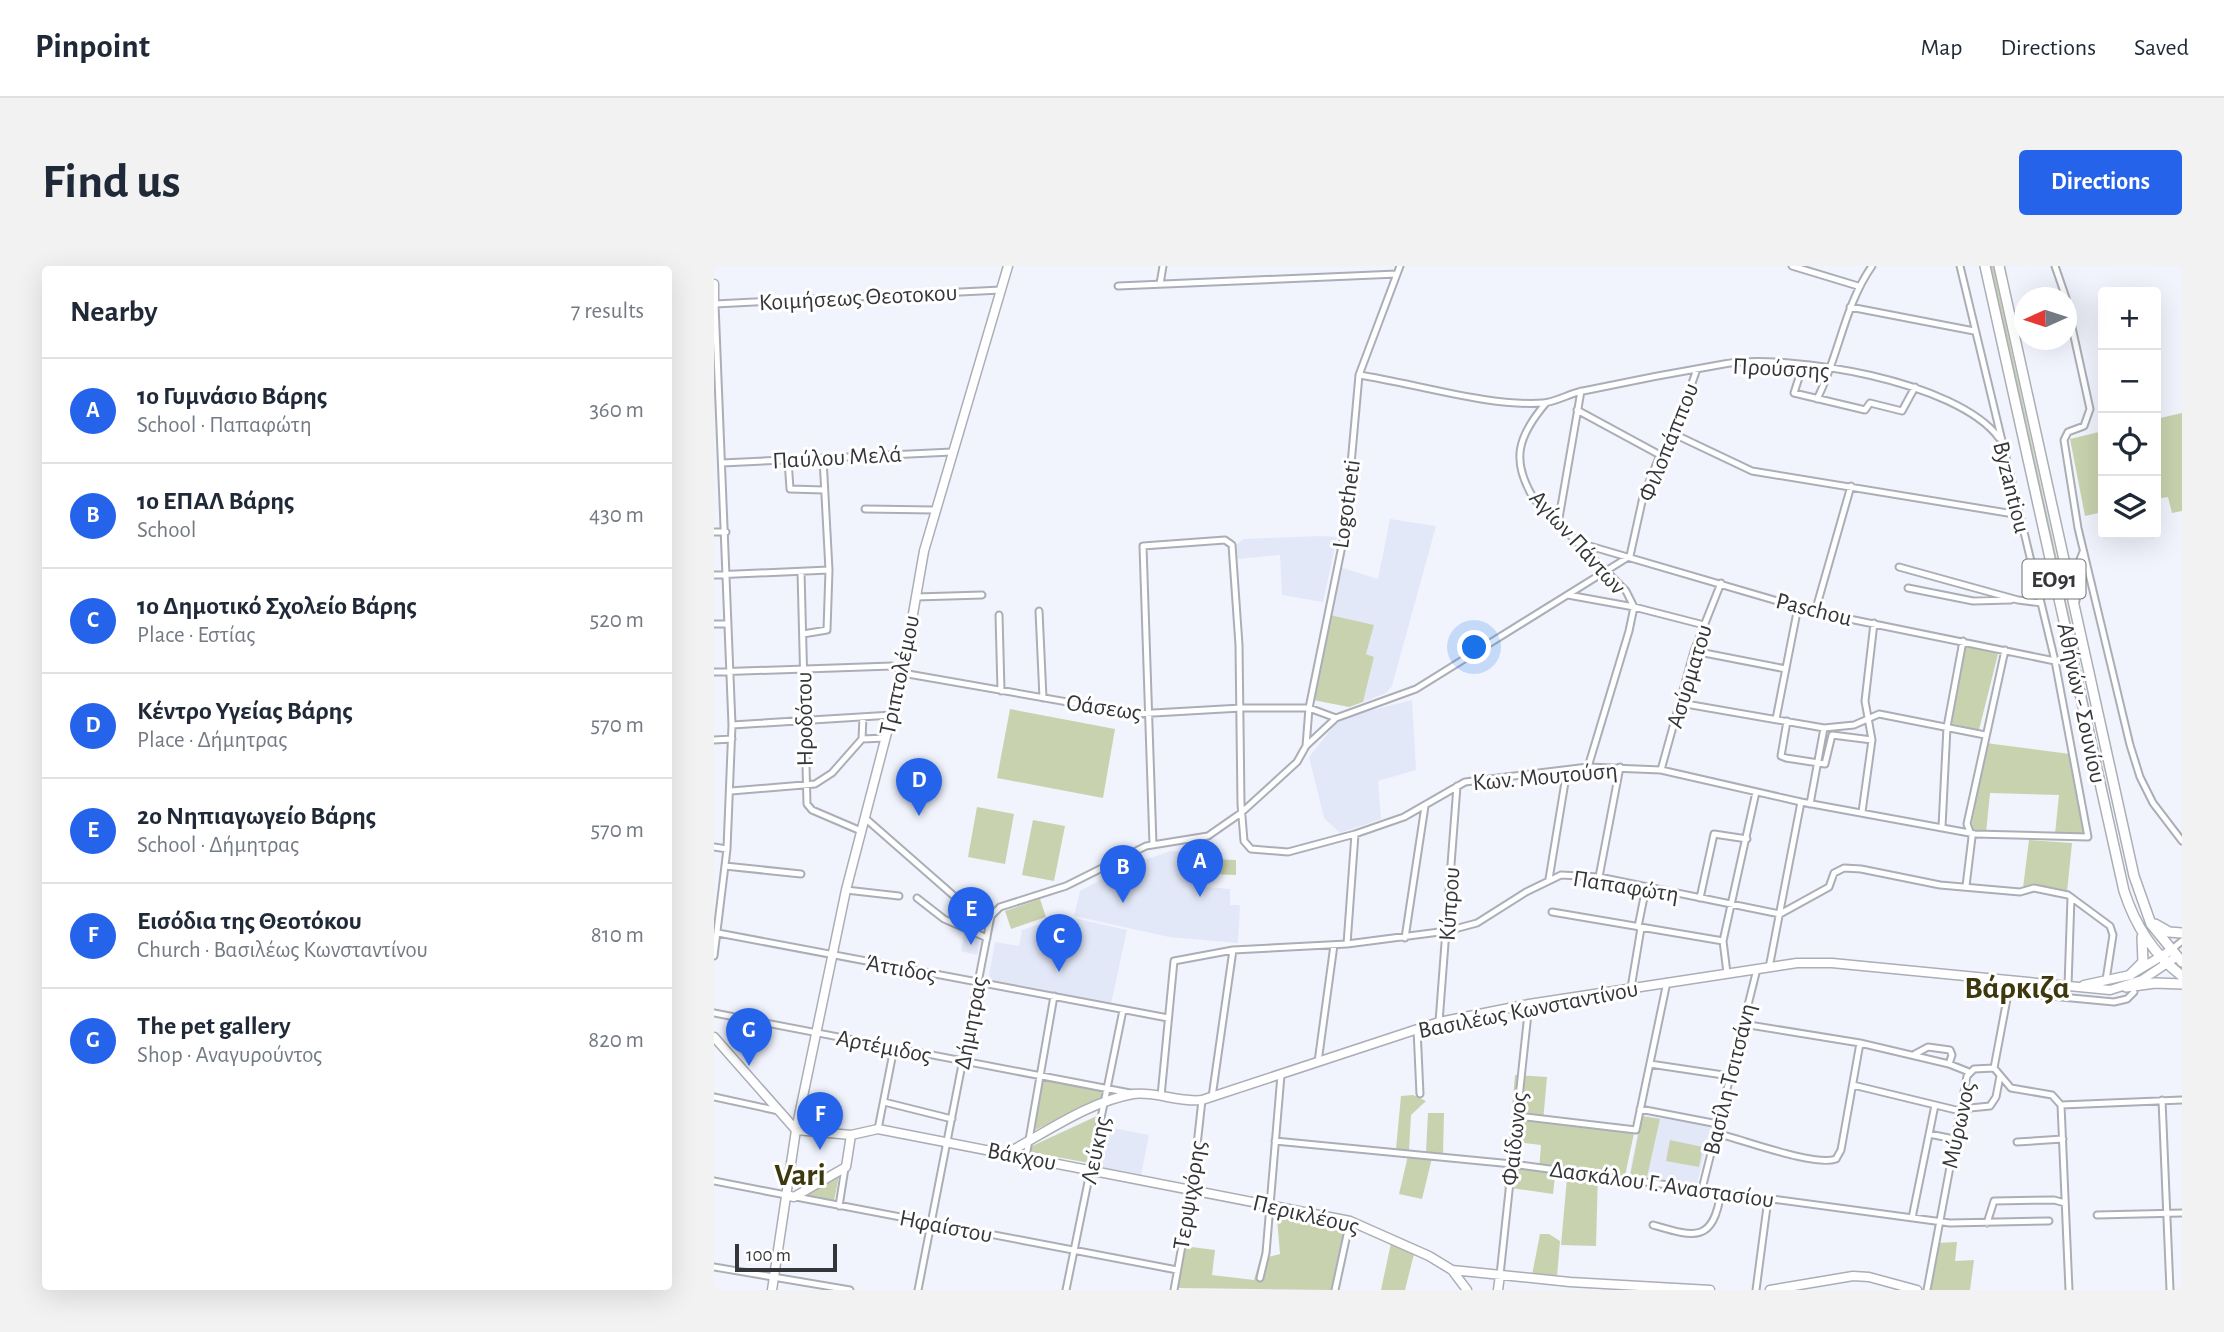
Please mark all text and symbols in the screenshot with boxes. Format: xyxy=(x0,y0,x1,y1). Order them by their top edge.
text: Pinpoint xyxy=(35,31,150,64)
text: Map xyxy=(1920,36,1962,60)
text: Directions xyxy=(2000,36,2096,60)
text: Saved xyxy=(2134,36,2189,60)
button: Directions xyxy=(2019,150,2182,215)
text: Find us xyxy=(42,158,181,207)
street label: Κοιμήσεως Θεοτοκου xyxy=(758,281,958,315)
north arrow xyxy=(2014,287,2077,350)
map controls xyxy=(2098,287,2161,539)
button: + xyxy=(2098,287,2161,350)
text: Nearby xyxy=(70,297,158,327)
text: 7 results xyxy=(571,300,644,323)
button: − xyxy=(2098,350,2161,413)
street label: Προύσσης xyxy=(1732,354,1830,384)
street label: Φιλοπάππου xyxy=(1634,380,1704,505)
text: 1ο Γυμνάσιο Βάρης xyxy=(137,383,327,409)
text: A xyxy=(86,399,100,422)
text: 360 m xyxy=(589,399,644,422)
button: locate xyxy=(2098,413,2161,476)
text: School · Παπαφώτη xyxy=(137,414,312,437)
street label: Byzantiou xyxy=(1988,439,2034,536)
street label: Παύλου Μελά xyxy=(772,443,902,473)
street label: Logotheti xyxy=(1329,458,1365,550)
button: layers xyxy=(2098,476,2161,539)
street label: Αγίων Πάντων xyxy=(1524,486,1630,599)
text: 1ο ΕΠΑΛ Βάρης xyxy=(137,488,294,514)
text: B xyxy=(86,504,100,527)
text: 430 m xyxy=(589,504,644,527)
text: School xyxy=(137,519,196,542)
road number: ΕΟ91 xyxy=(2022,560,2086,598)
street label: Paschou xyxy=(1773,589,1854,631)
text: 1ο Δημοτικό Σχολείο Βάρης xyxy=(137,593,417,619)
text: C xyxy=(87,609,99,632)
text: 520 m xyxy=(590,609,644,632)
street label: Τριπτολέμου xyxy=(876,613,924,737)
street label: Αθήνών - Σουνίου xyxy=(2052,621,2110,786)
street label: Ασύρματου xyxy=(1663,622,1717,731)
text: Place · Εστίας xyxy=(137,624,255,647)
your location xyxy=(1457,630,1491,664)
street label: Ηροδότου xyxy=(792,671,818,767)
street label: Οάσεως xyxy=(1065,691,1143,725)
text: Κέντρο Υγείας Βάρης xyxy=(137,698,353,724)
text: D xyxy=(85,714,101,737)
text: 570 m xyxy=(590,714,644,737)
text: Place · Δήμητρας xyxy=(137,729,288,752)
pin: D xyxy=(896,758,942,816)
street label: Κων. Μουτούση xyxy=(1472,759,1619,795)
text: 2ο Νηπιαγωγείο Βάρης xyxy=(137,803,376,829)
text: E xyxy=(87,819,99,842)
text: 570 m xyxy=(590,819,644,842)
text: School · Δήμητρας xyxy=(137,834,299,857)
pin: A xyxy=(1177,839,1223,897)
pin: B xyxy=(1100,845,1146,903)
street label: Κύπρου xyxy=(1435,866,1465,942)
street label: Παπαφώτη xyxy=(1571,867,1680,907)
pin: E xyxy=(948,887,994,945)
text: Εισόδια της Θεοτόκου xyxy=(137,908,362,934)
pin: C xyxy=(1036,914,1082,972)
text: F xyxy=(88,924,98,947)
text: 810 m xyxy=(591,924,644,947)
text: Church · Βασιλέως Κωνσταντίνου xyxy=(137,939,428,962)
street label: Άττιδος xyxy=(863,951,938,987)
district label: Βάρκιζα xyxy=(1964,972,2070,1004)
street label: Δήμητρας xyxy=(950,975,992,1072)
street label: Βασιλέως Κωνσταντίνου xyxy=(1416,977,1640,1043)
street label: Βασίλη Τσιτσάνη xyxy=(1700,1001,1760,1157)
pin: G xyxy=(726,1008,772,1066)
text: The pet gallery xyxy=(137,1013,291,1039)
street label: Αρτέμιδος xyxy=(834,1026,933,1068)
text: G xyxy=(86,1029,100,1052)
text: 820 m xyxy=(588,1029,644,1052)
text: Shop · Αναγυρούντος xyxy=(137,1044,322,1067)
street label: Μύρωνος xyxy=(1938,1080,1980,1171)
street label: Φαίδωνος xyxy=(1498,1091,1532,1187)
pin: F xyxy=(797,1092,843,1150)
street label: Λεύκης xyxy=(1077,1114,1115,1186)
street label: Βάκχου xyxy=(985,1139,1058,1175)
street label: Τερψιχόρης xyxy=(1170,1139,1210,1252)
street label: Δασκάλου Γ. Αναστασίου xyxy=(1548,1157,1776,1213)
district label: Vari xyxy=(774,1159,826,1191)
street label: Περικλέους xyxy=(1250,1191,1361,1239)
street label: Ηφαίστου xyxy=(897,1206,994,1248)
scale bar xyxy=(735,1241,836,1273)
text: 100 m xyxy=(746,1246,791,1265)

